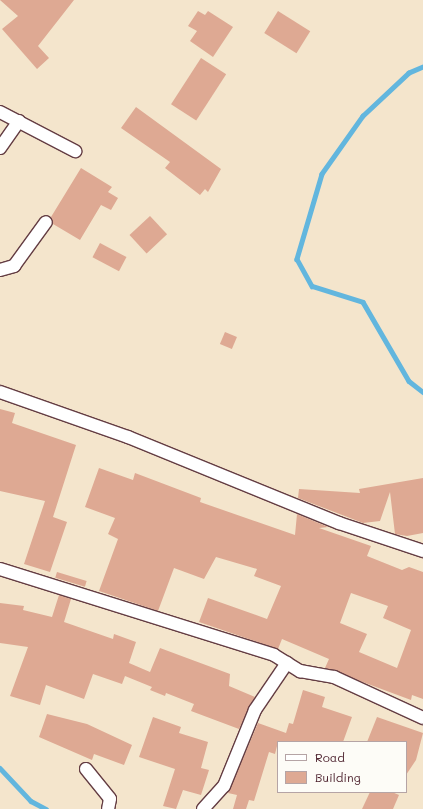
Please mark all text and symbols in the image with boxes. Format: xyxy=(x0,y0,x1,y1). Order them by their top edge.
legend xyxy=(277,741,407,793)
text: Road xyxy=(315,749,345,765)
text: Building xyxy=(315,769,361,785)

